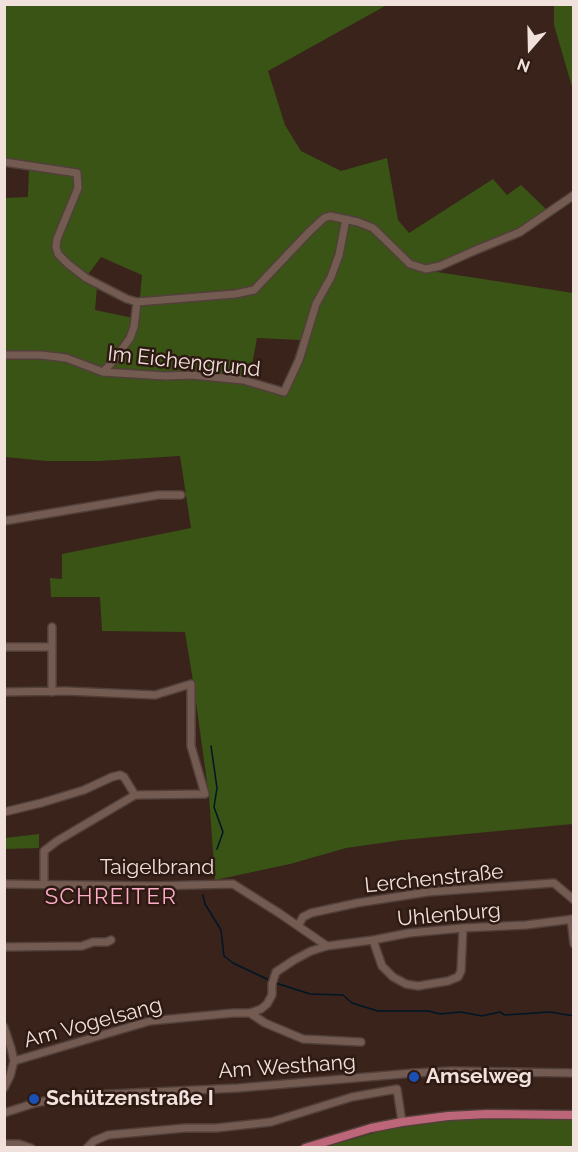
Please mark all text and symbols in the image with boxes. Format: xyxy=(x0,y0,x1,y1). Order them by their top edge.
north arrow xyxy=(500,18,560,78)
text: N xyxy=(515,54,533,76)
street label: Im Eichengrund xyxy=(106,341,262,383)
street label: Taigelbrand xyxy=(100,855,214,881)
street label: Lerchenstraße xyxy=(363,859,505,899)
district label: SCHREITER xyxy=(45,884,177,910)
street label: Uhlenburg xyxy=(396,898,502,932)
street label: Am Vogelsang xyxy=(21,992,165,1054)
street label: Am Westhang xyxy=(217,1050,357,1084)
place label: Amselweg xyxy=(426,1064,532,1090)
marker: Amselweg xyxy=(407,1070,421,1084)
place label: Schützenstraße I xyxy=(46,1086,214,1112)
marker: Schützenstraße I xyxy=(27,1092,41,1106)

